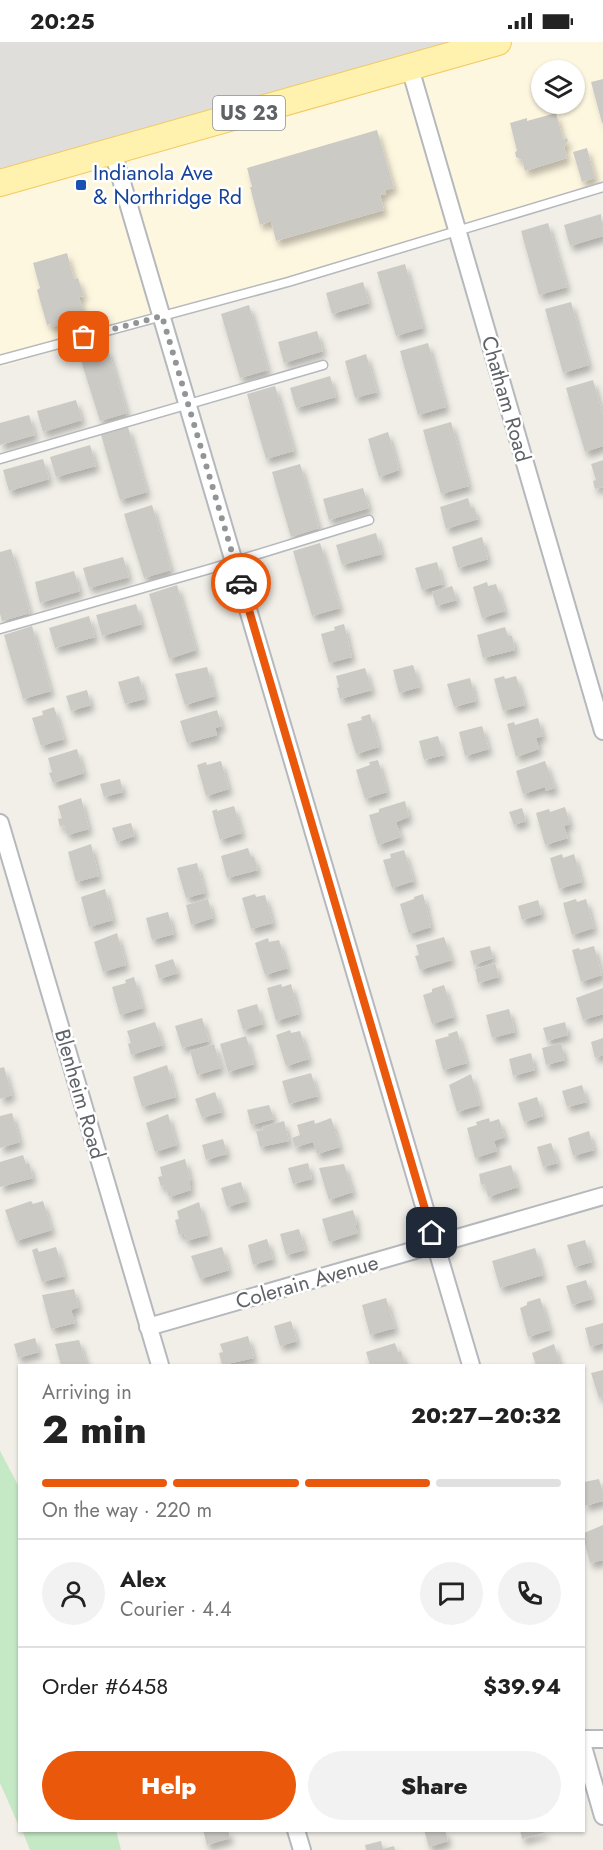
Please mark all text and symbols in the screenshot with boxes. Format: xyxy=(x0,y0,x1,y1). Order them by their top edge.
text: 20:25 xyxy=(30,5,95,37)
map controls xyxy=(531,60,585,114)
button: layers xyxy=(531,60,585,114)
road number: US 23 xyxy=(213,96,285,130)
place label: Indianola Ave & Northridge Rd xyxy=(93,158,242,212)
marker: Indianola Ave & Northridge Rd xyxy=(74,178,88,192)
pin xyxy=(58,311,109,362)
icon: bag xyxy=(67,320,100,353)
street label: Chatham Road xyxy=(474,333,538,465)
courier xyxy=(211,553,271,613)
icon: car xyxy=(225,567,258,600)
street label: Blenheim Road xyxy=(47,1026,113,1162)
pin xyxy=(406,1207,457,1258)
icon: home xyxy=(415,1216,448,1249)
street label: Colerain Avenue xyxy=(232,1247,382,1317)
text: Arriving in xyxy=(42,1378,132,1407)
text: 20:27–20:32 xyxy=(411,1399,561,1431)
text: 2 min xyxy=(42,1401,147,1458)
text: On the way · 220 m xyxy=(42,1496,212,1525)
button: person xyxy=(42,1562,105,1625)
button: chat xyxy=(420,1562,483,1625)
button: phone xyxy=(498,1562,561,1625)
text: Alex xyxy=(120,1563,166,1595)
text: Courier · 4.4 xyxy=(120,1595,232,1624)
text: Order #6458 xyxy=(42,1670,168,1702)
text: $39.94 xyxy=(483,1670,561,1702)
button: Help xyxy=(42,1751,296,1820)
button: Share xyxy=(308,1751,561,1820)

